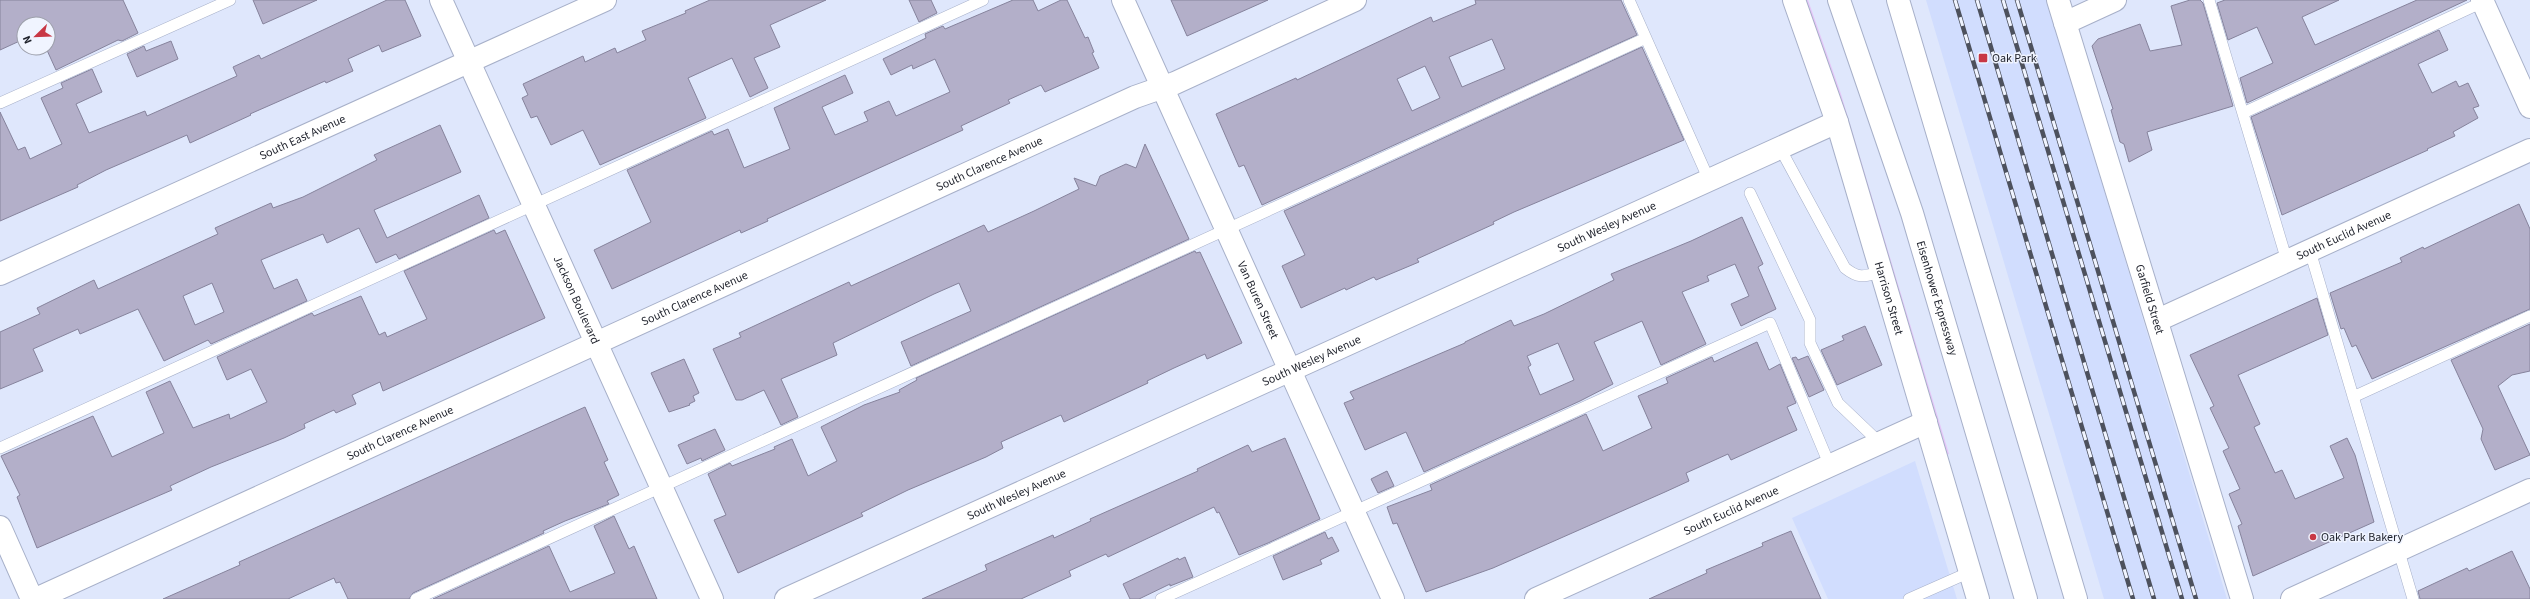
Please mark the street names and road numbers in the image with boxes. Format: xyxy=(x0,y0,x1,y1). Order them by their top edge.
street label: South East Avenue xyxy=(257,110,348,164)
street label: South Clarence Avenue xyxy=(933,132,1045,195)
street label: South Wesley Avenue xyxy=(1554,197,1659,256)
street label: South Euclid Avenue xyxy=(2293,206,2394,264)
street label: Eisenhower Expressway xyxy=(1912,239,1962,358)
street label: Jackson Boulevard xyxy=(549,253,604,347)
street label: Van Buren Street xyxy=(1233,258,1283,342)
street label: Harrison Street xyxy=(1870,259,1908,337)
street label: Garfield Street xyxy=(2131,262,2169,336)
street label: South Clarence Avenue xyxy=(638,266,751,330)
street label: South Wesley Avenue xyxy=(1259,331,1364,390)
street label: South Clarence Avenue xyxy=(344,401,456,465)
street label: South Wesley Avenue xyxy=(964,465,1069,524)
street label: South Euclid Avenue xyxy=(1680,482,1781,540)

